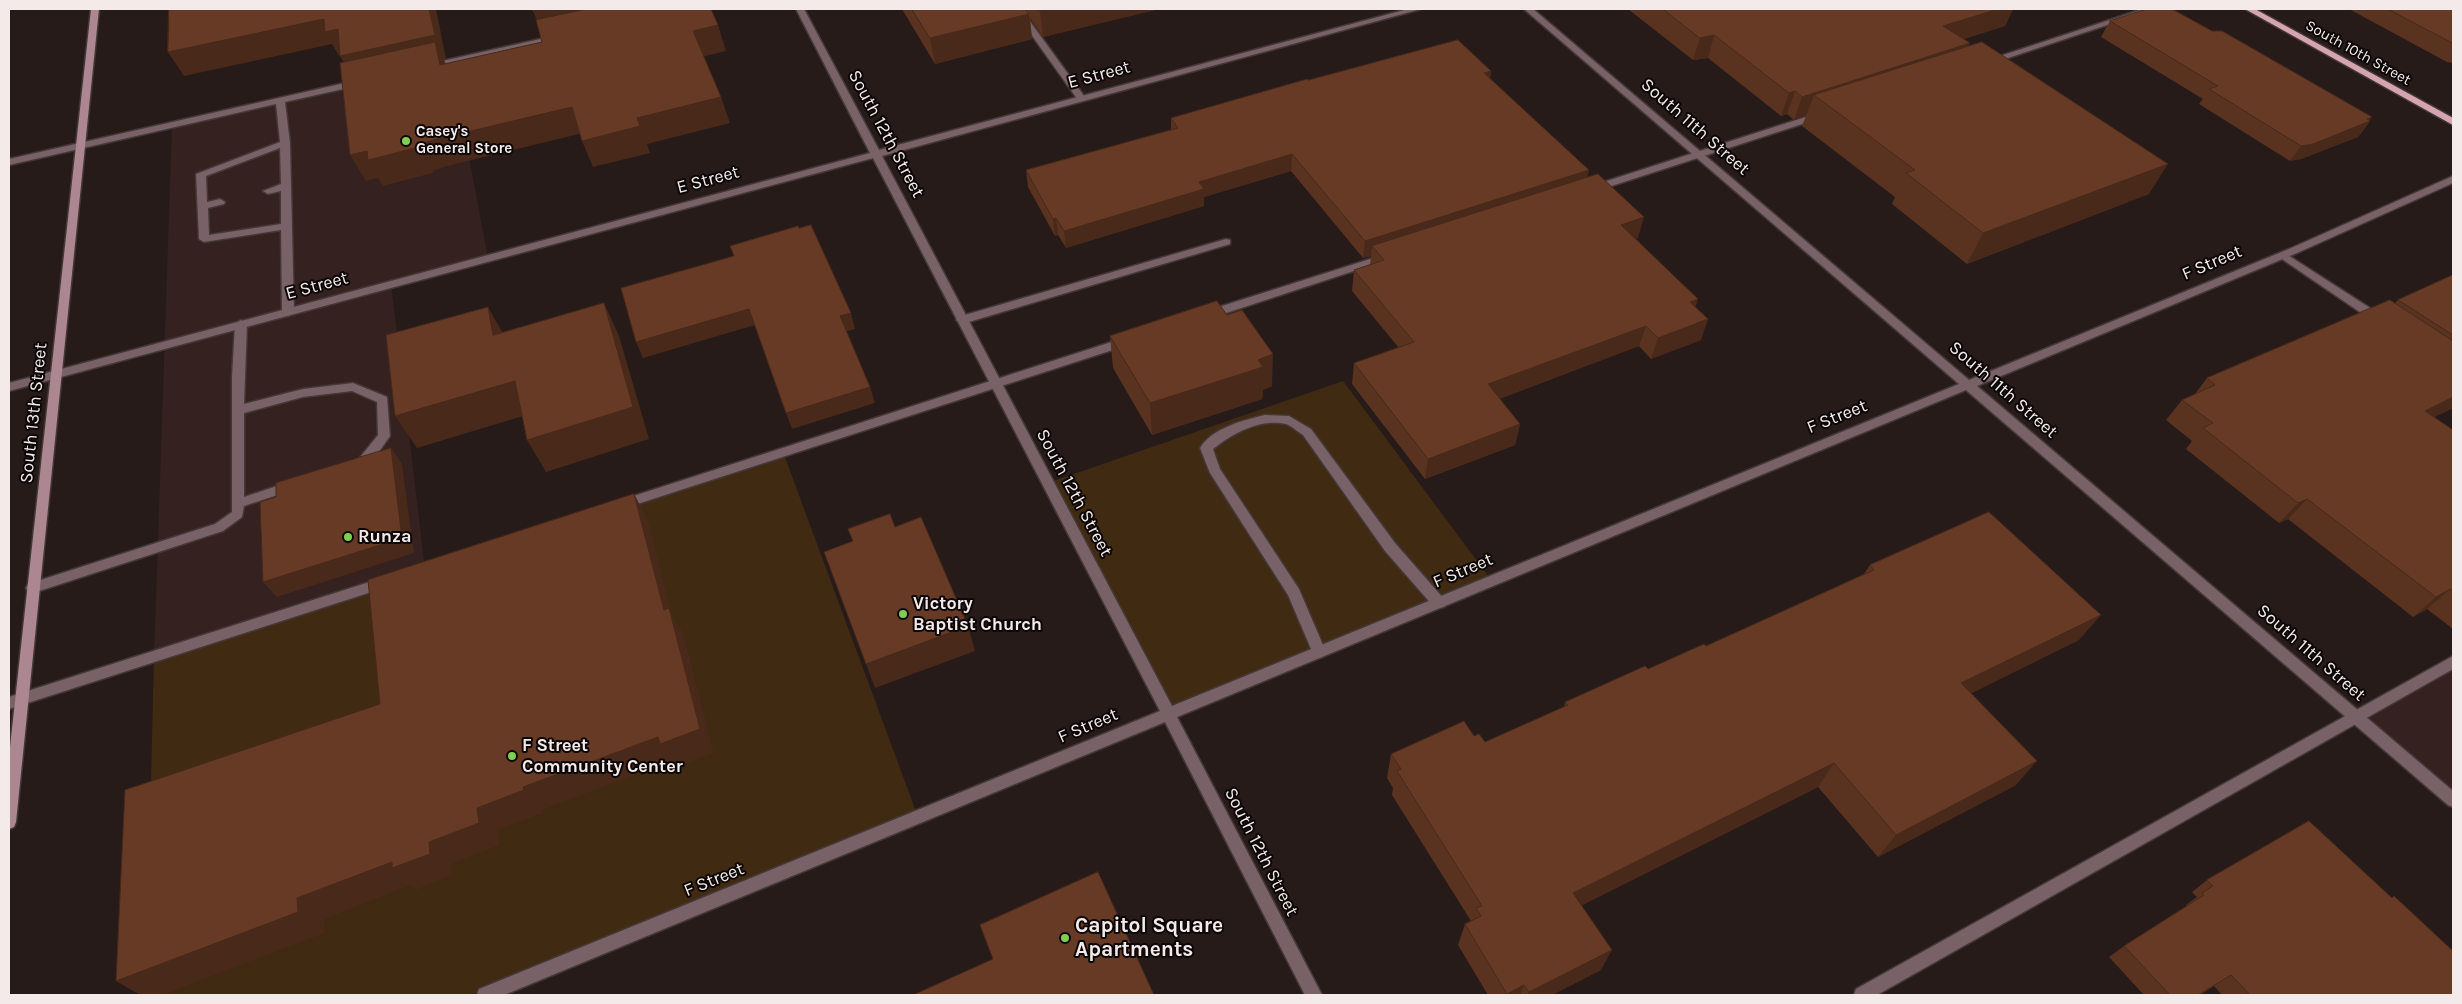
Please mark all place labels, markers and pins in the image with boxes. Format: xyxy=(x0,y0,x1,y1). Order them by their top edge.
place label: Casey's General Store xyxy=(416,123,512,158)
marker: Casey's General Store xyxy=(400,135,412,147)
place label: Runza xyxy=(358,526,412,548)
marker: Runza xyxy=(342,531,354,543)
place label: Victory Baptist Church xyxy=(913,593,1042,636)
marker: Victory Baptist Church xyxy=(897,608,909,620)
place label: F Street Community Center xyxy=(522,735,683,778)
marker: F Street Community Center xyxy=(506,750,518,762)
place label: Capitol Square Apartments xyxy=(1075,913,1223,963)
marker: Capitol Square Apartments xyxy=(1059,932,1071,944)

